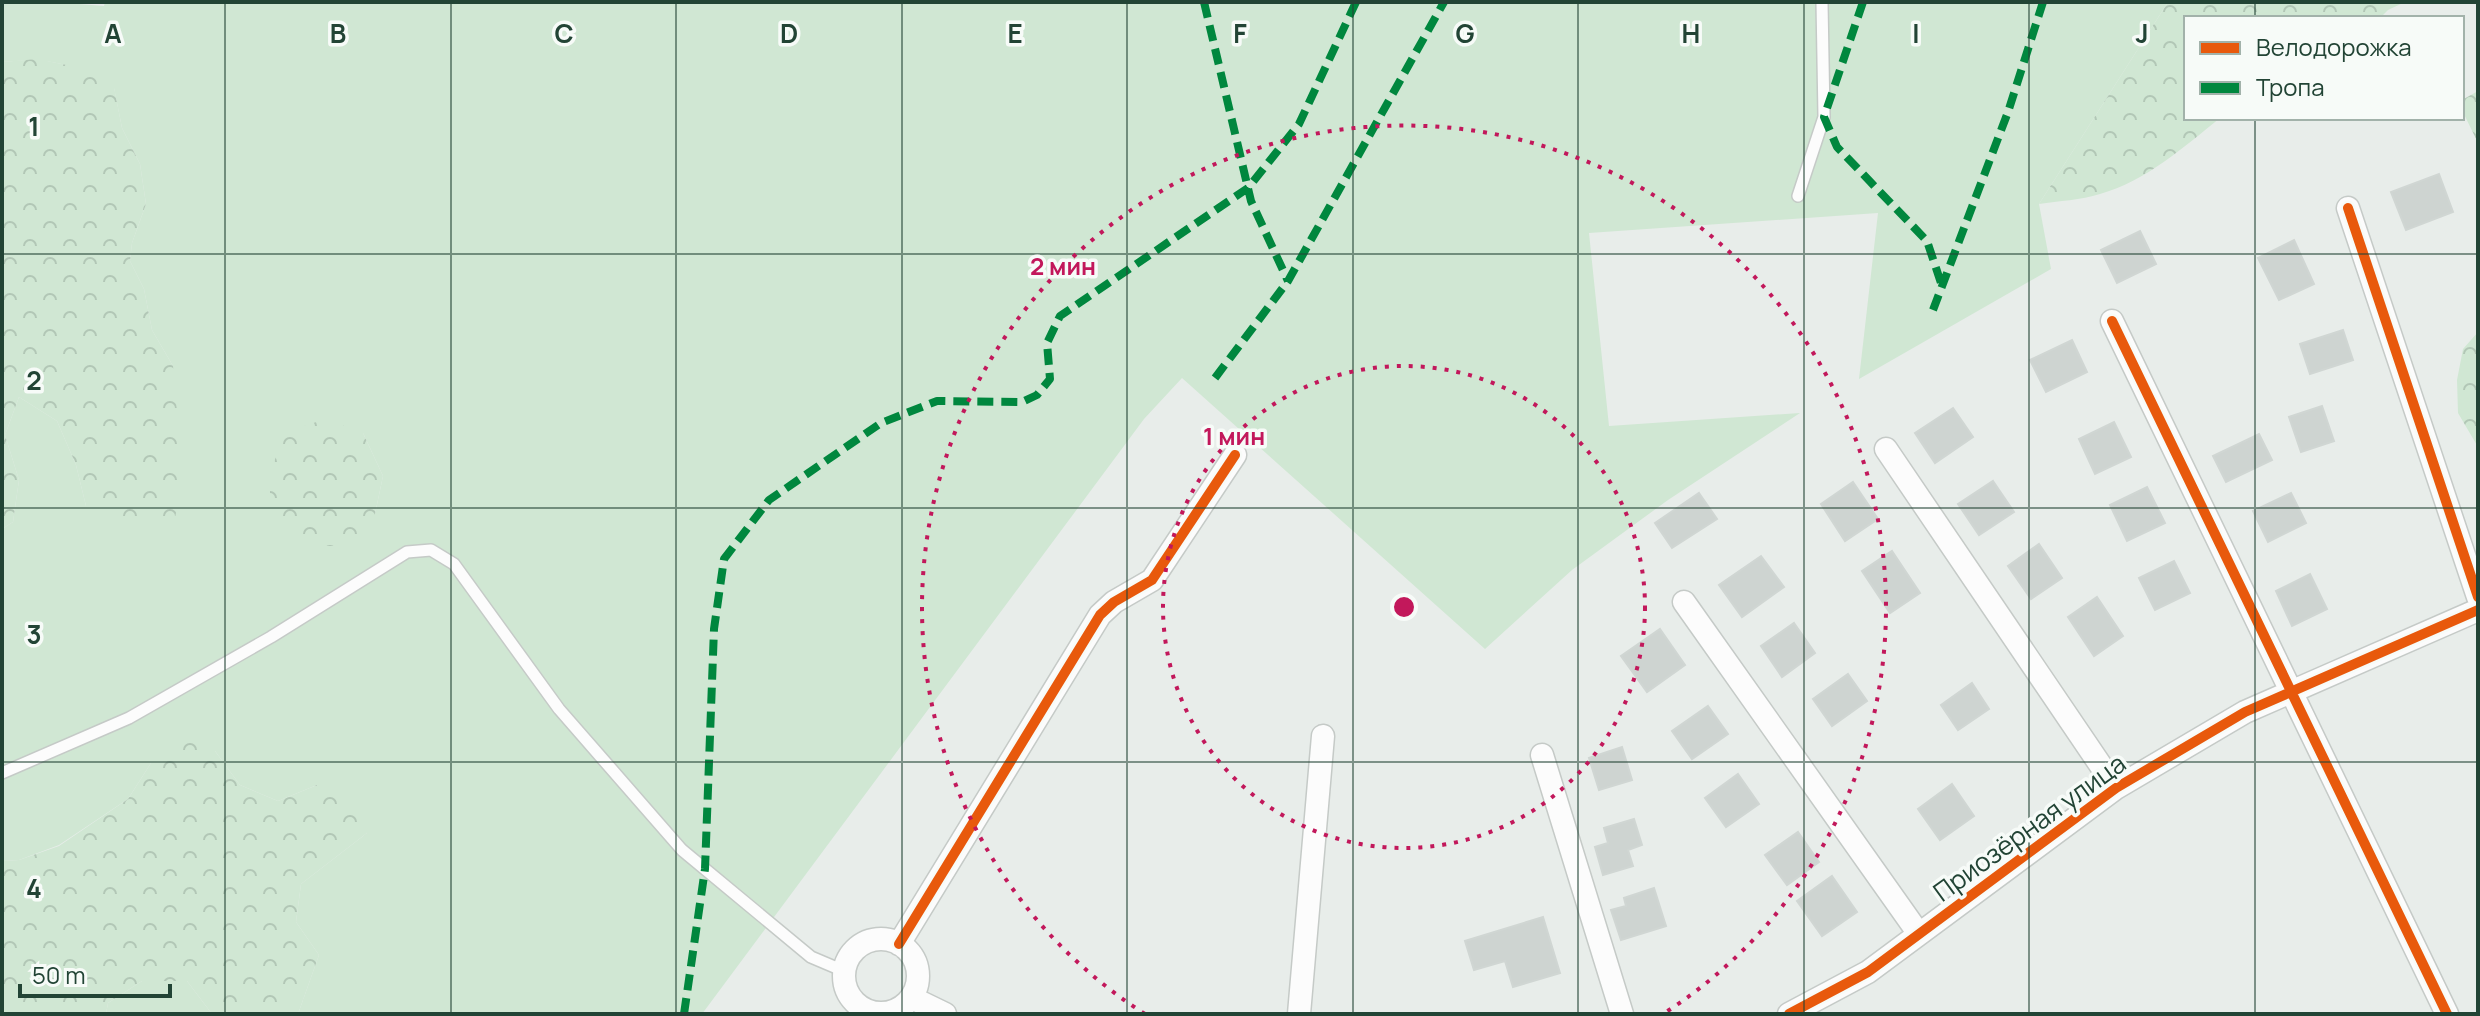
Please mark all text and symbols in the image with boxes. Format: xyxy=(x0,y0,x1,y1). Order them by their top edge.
text: A xyxy=(104,15,122,51)
text: B xyxy=(330,15,346,51)
text: C xyxy=(554,15,574,51)
text: D xyxy=(780,15,798,51)
text: E xyxy=(1007,15,1023,51)
text: F xyxy=(1233,15,1247,51)
text: G xyxy=(1455,15,1475,51)
text: H xyxy=(1682,15,1700,51)
text: I xyxy=(1912,15,1920,51)
text: J xyxy=(2135,15,2149,51)
legend xyxy=(2184,16,2464,120)
text: Велодорожка xyxy=(2256,30,2411,63)
text: Тропа xyxy=(2256,70,2325,103)
text: 1 xyxy=(28,108,40,144)
text: 2 мин xyxy=(1030,249,1096,282)
text: 2 xyxy=(26,362,42,398)
text: 1 мин xyxy=(1203,419,1265,452)
centre of rings xyxy=(1390,593,1418,621)
text: 3 xyxy=(26,616,42,652)
street label: Приозёрная улица xyxy=(1925,745,2133,909)
text: 4 xyxy=(26,870,42,906)
scale bar xyxy=(20,948,170,998)
text: 50 m xyxy=(32,958,86,991)

